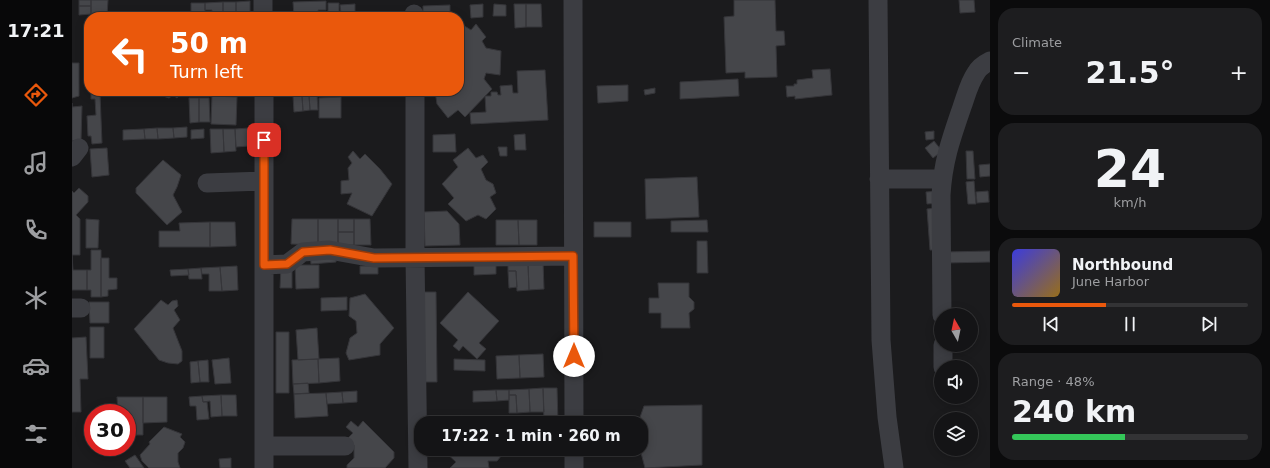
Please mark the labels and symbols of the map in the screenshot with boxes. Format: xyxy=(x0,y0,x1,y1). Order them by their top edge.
pin xyxy=(247,123,281,157)
north arrow xyxy=(934,308,978,352)
position arrow xyxy=(553,335,595,377)
speed limit sign: 30 xyxy=(84,404,136,456)

